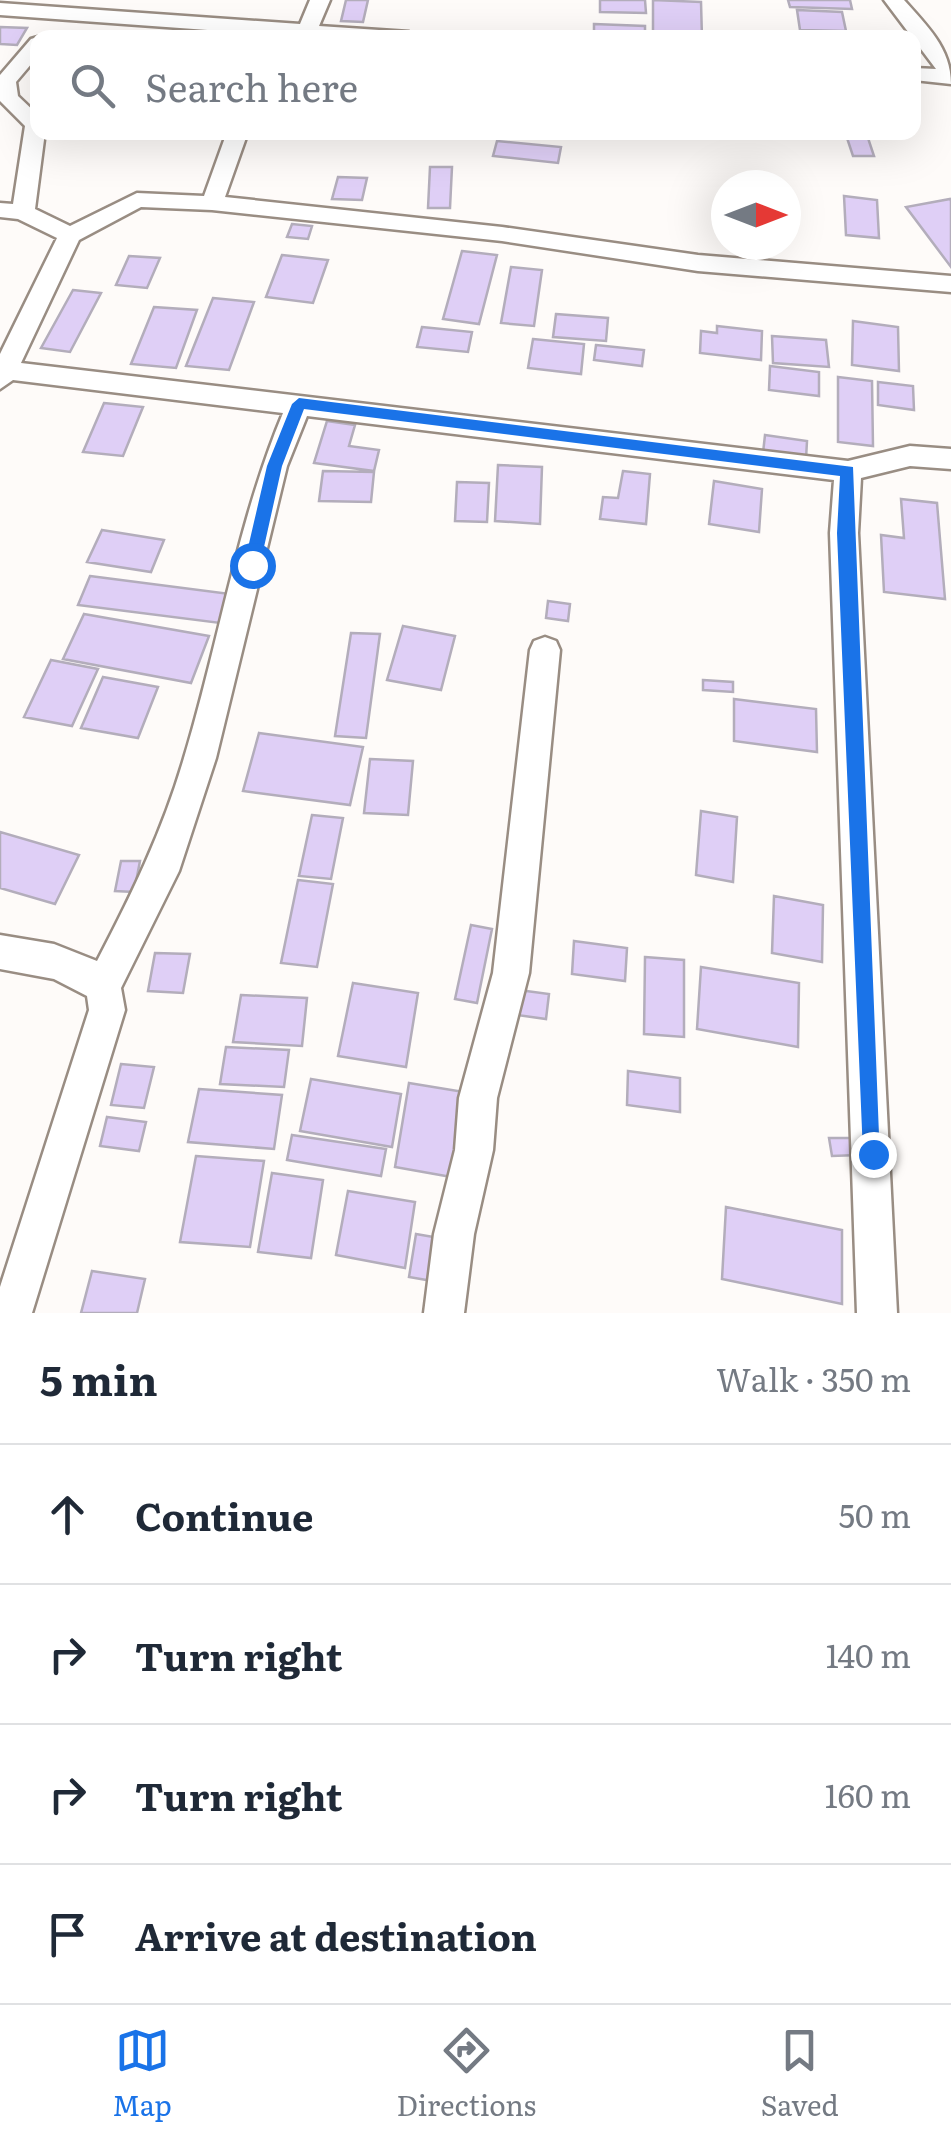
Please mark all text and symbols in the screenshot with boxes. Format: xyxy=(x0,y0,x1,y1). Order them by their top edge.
search box xyxy=(30,30,921,140)
text: Search here xyxy=(145,57,358,114)
icon: search xyxy=(65,58,120,113)
north arrow xyxy=(711,170,801,260)
route start xyxy=(230,543,276,589)
route end xyxy=(851,1132,897,1178)
text: 5 min xyxy=(40,1347,158,1409)
text: Walk · 350 m xyxy=(716,1354,911,1402)
text: Continue xyxy=(135,1486,313,1543)
icon: ahead xyxy=(40,1487,95,1542)
text: 50 m xyxy=(839,1490,911,1538)
text: Turn right xyxy=(135,1626,342,1683)
icon: right xyxy=(40,1627,95,1682)
text: 140 m xyxy=(826,1630,911,1678)
text: Turn right xyxy=(135,1766,342,1823)
icon: right xyxy=(40,1767,95,1822)
text: 160 m xyxy=(825,1770,911,1818)
text: Arrive at destination xyxy=(135,1906,537,1963)
icon: arrive xyxy=(40,1907,95,1962)
tab: Map xyxy=(112,2023,172,2125)
tab: Directions xyxy=(396,2023,536,2125)
tab: Saved xyxy=(761,2023,839,2125)

